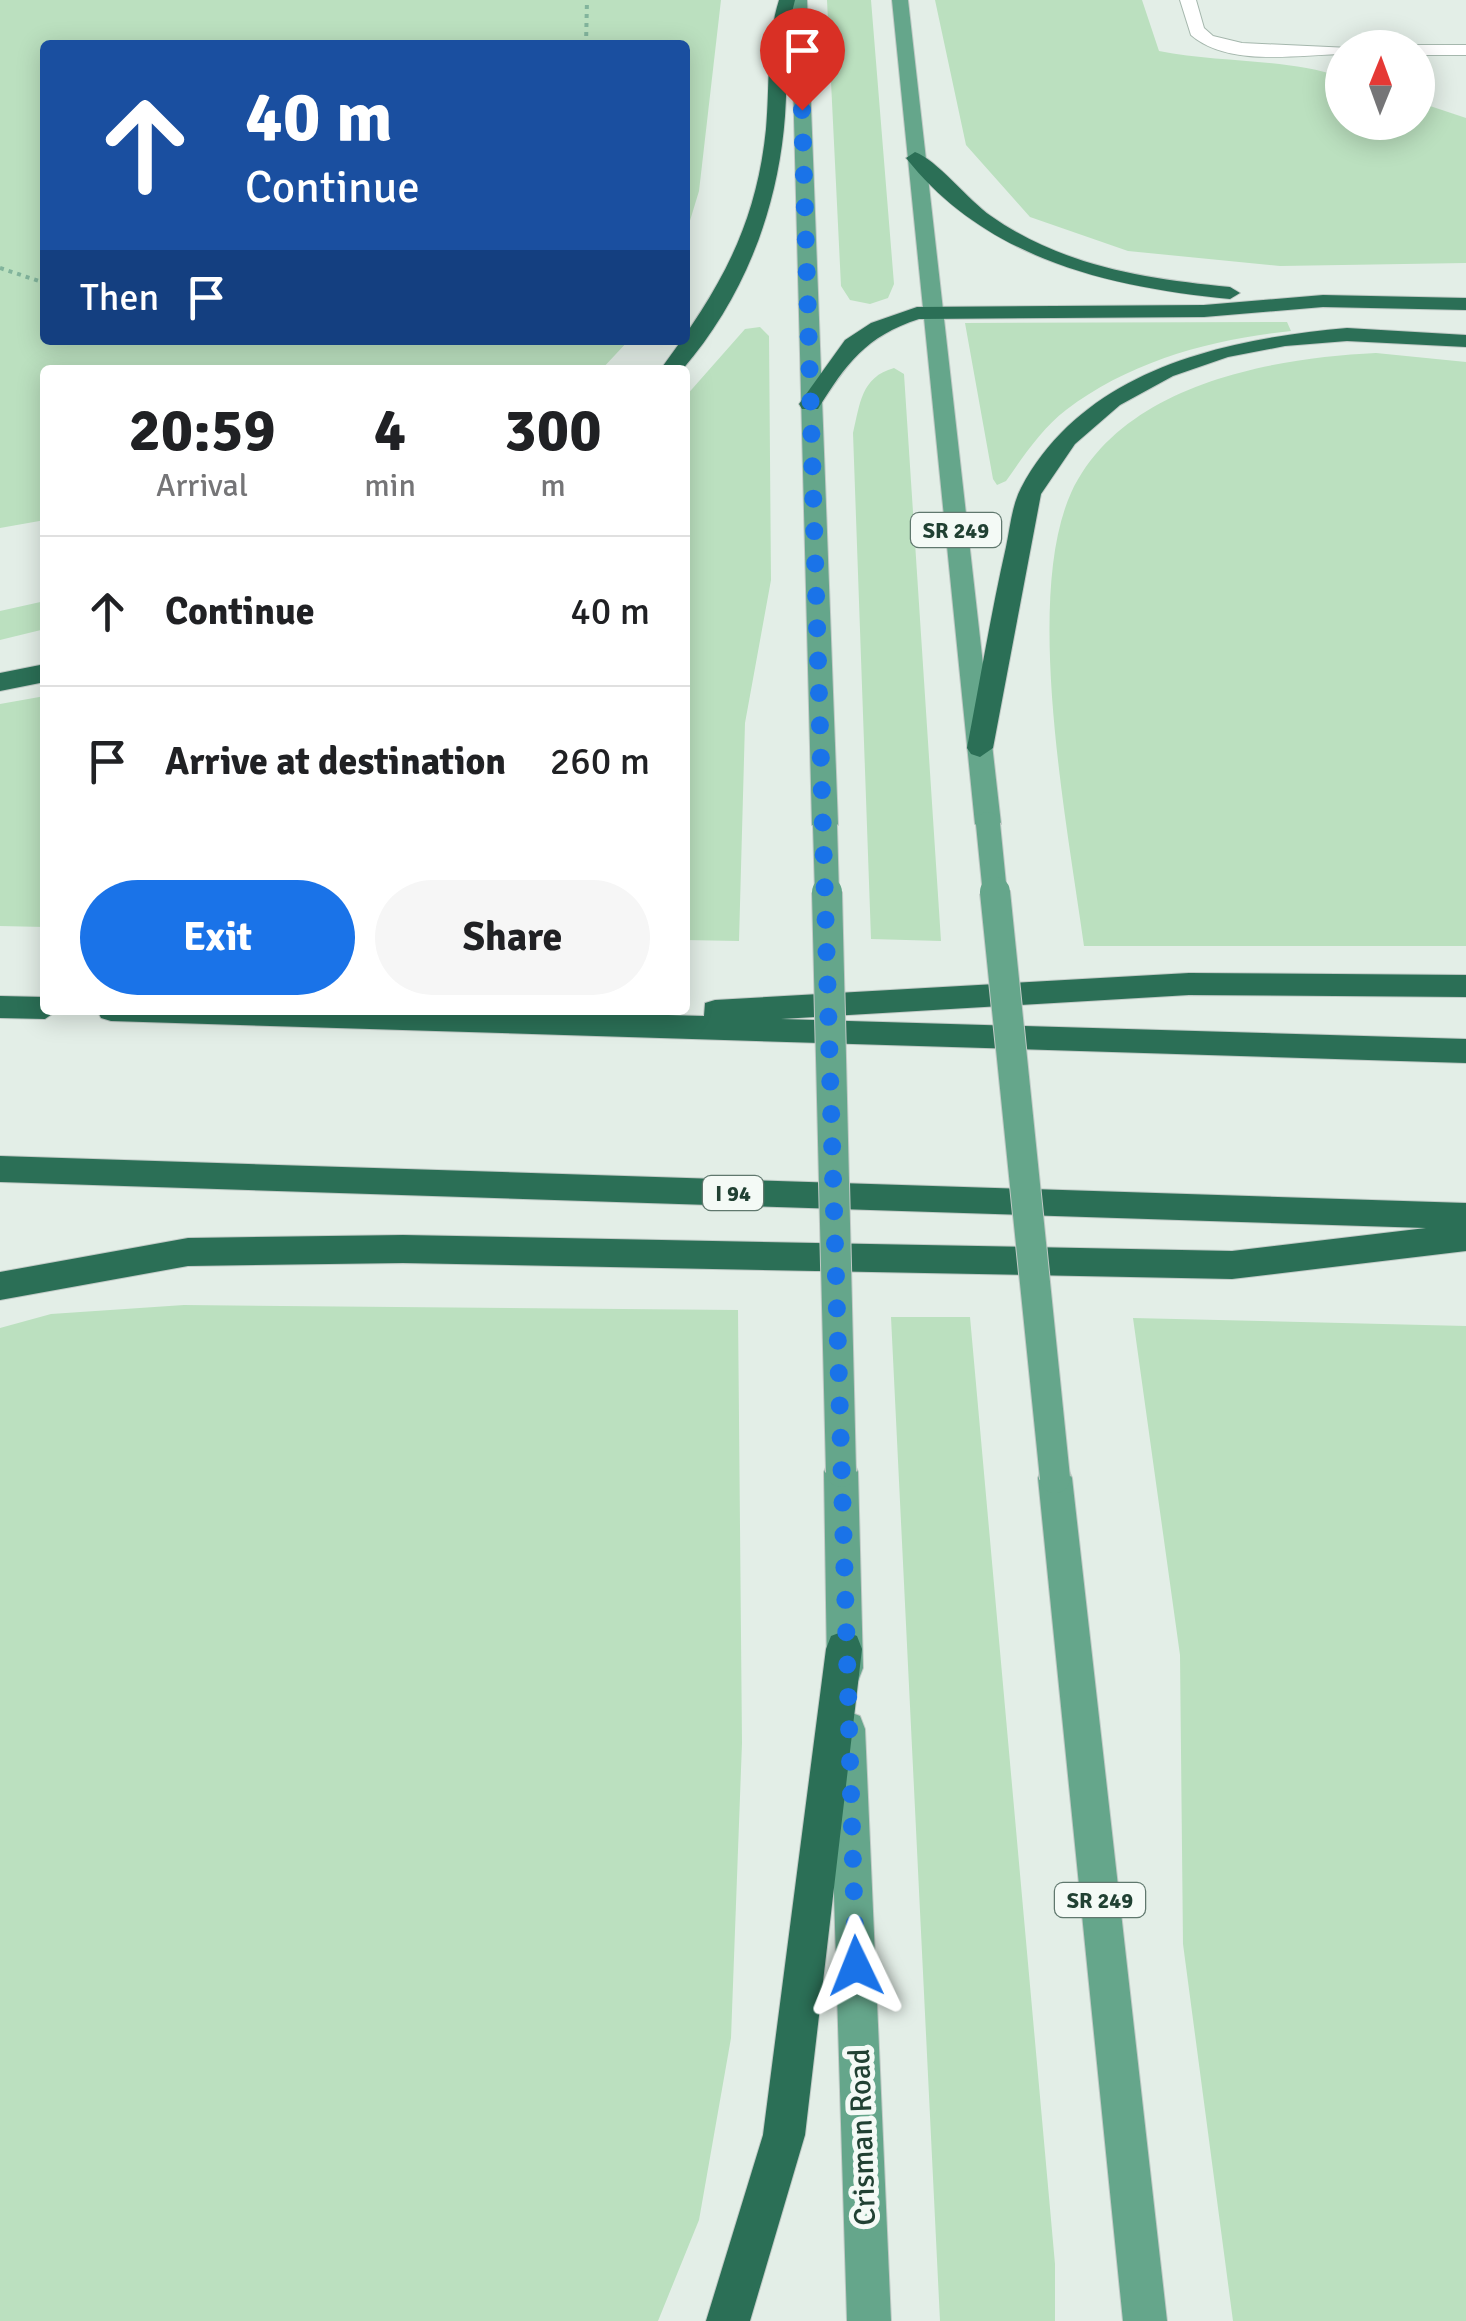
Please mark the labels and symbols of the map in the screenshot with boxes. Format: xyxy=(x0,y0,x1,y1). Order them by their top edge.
pin xyxy=(760,8,845,111)
north arrow xyxy=(1325,30,1435,140)
road number: SR 249 xyxy=(911,513,1001,547)
road number: I 94 xyxy=(703,1176,763,1210)
road number: SR 249 xyxy=(1055,1883,1145,1917)
position arrow xyxy=(804,1914,908,2018)
street label: Crisman Road xyxy=(841,2048,884,2226)

